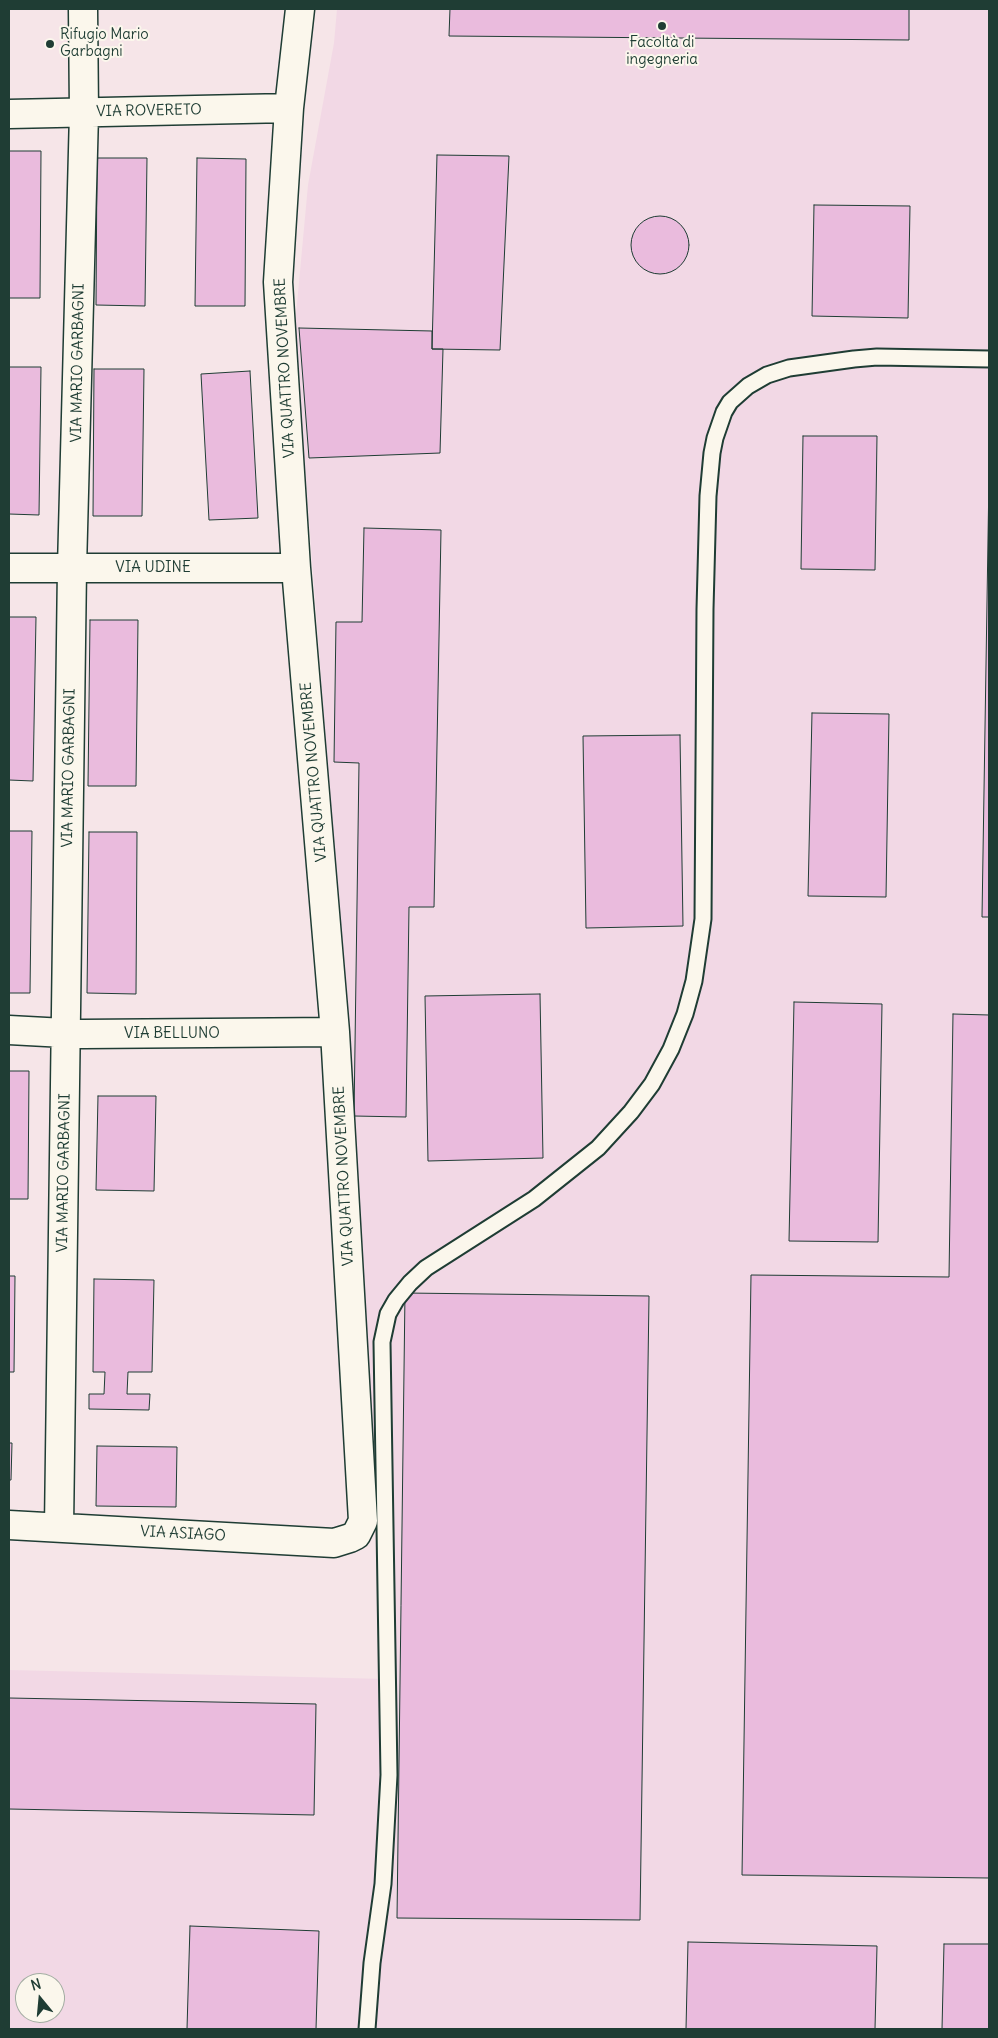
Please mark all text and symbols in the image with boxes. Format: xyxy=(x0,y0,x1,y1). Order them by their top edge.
marker: Facoltà di ingegneria xyxy=(656,20,668,32)
place label: Rifugio Mario Garbagni xyxy=(60,26,149,61)
place label: Facoltà di ingegneria xyxy=(626,34,698,69)
marker: Rifugio Mario Garbagni xyxy=(44,38,56,50)
street label: VIA ROVERETO xyxy=(96,101,202,121)
street label: VIA QUATTRO NOVEMBRE xyxy=(271,277,299,459)
street label: VIA MARIO GARBAGNI xyxy=(68,283,88,443)
street label: VIA UDINE xyxy=(115,559,191,577)
street label: VIA QUATTRO NOVEMBRE xyxy=(297,681,331,863)
street label: VIA MARIO GARBAGNI xyxy=(59,688,79,848)
street label: VIA BELLUNO xyxy=(124,1025,220,1043)
street label: VIA QUATTRO NOVEMBRE xyxy=(330,1085,358,1267)
street label: VIA MARIO GARBAGNI xyxy=(54,1093,74,1253)
street label: VIA ASIAGO xyxy=(140,1523,226,1545)
north arrow xyxy=(15,1973,65,2023)
text: N xyxy=(29,1975,43,1995)

